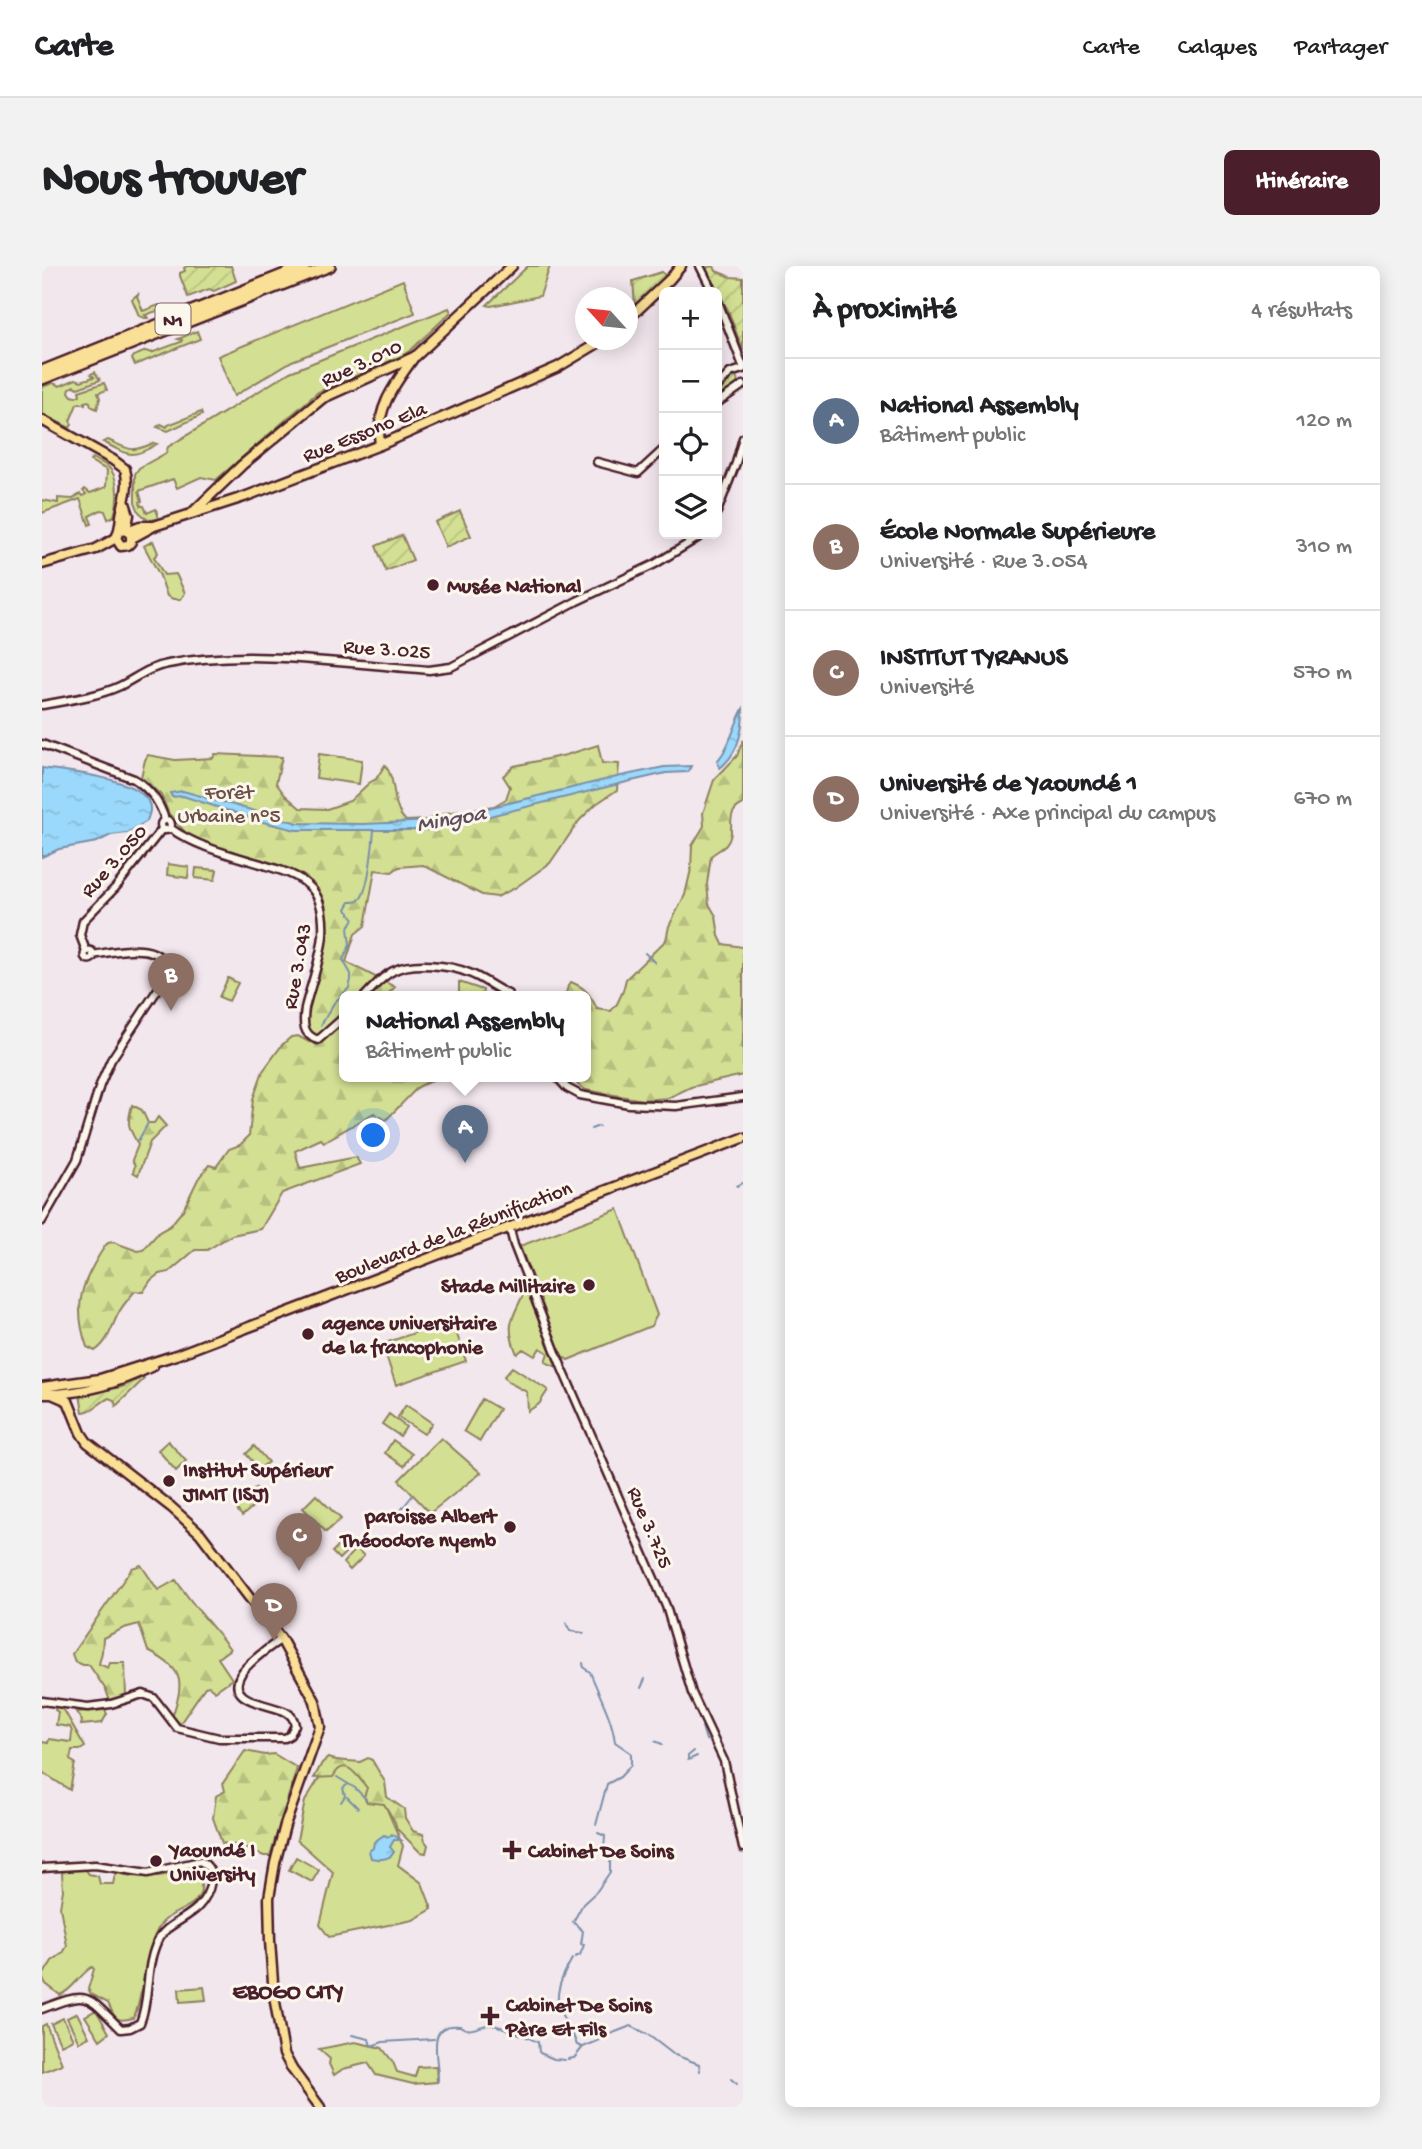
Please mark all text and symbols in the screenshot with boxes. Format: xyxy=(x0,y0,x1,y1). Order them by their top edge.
text: Carte xyxy=(35,29,113,67)
text: Carte xyxy=(1083,34,1140,63)
text: Calques xyxy=(1178,34,1256,63)
text: Partager xyxy=(1294,34,1387,63)
button: Itinéraire xyxy=(1224,150,1380,215)
text: Nous trouver xyxy=(42,153,302,211)
north arrow xyxy=(575,287,638,350)
map controls xyxy=(659,287,722,539)
button: + xyxy=(659,287,722,350)
text: À proximité xyxy=(813,294,957,329)
text: 4 résultats xyxy=(1251,298,1352,325)
road number: N1 xyxy=(156,304,190,334)
street label: Rue 3.010 xyxy=(318,336,407,395)
button: − xyxy=(659,350,722,413)
text: National Assembly xyxy=(880,392,1078,423)
street label: Rue Essono Ela xyxy=(300,398,432,470)
text: A xyxy=(829,408,843,435)
text: 120 m xyxy=(1297,408,1352,435)
button: locate xyxy=(659,413,722,476)
text: Bâtiment public xyxy=(880,423,1025,450)
button: layers xyxy=(659,476,722,539)
text: École Normale Supérieure xyxy=(880,518,1155,549)
text: B xyxy=(830,534,842,561)
text: 310 m xyxy=(1296,534,1352,561)
text: Université · Rue 3.054 xyxy=(880,549,1088,576)
place label: Musée National xyxy=(447,576,582,601)
marker: Musée National xyxy=(425,577,441,593)
street label: Rue 3.025 xyxy=(342,636,431,667)
text: INSTITUT TYRANUS xyxy=(880,644,1068,675)
text: C xyxy=(830,660,842,687)
text: 570 m xyxy=(1293,660,1352,687)
text: Université xyxy=(880,675,974,702)
text: Université de Yaoundé 1 xyxy=(880,770,1137,801)
park label: Forêt Urbaine n°5 xyxy=(177,782,281,831)
text: D xyxy=(829,786,844,813)
text: 670 m xyxy=(1294,786,1352,813)
water label: Mingoa xyxy=(415,801,489,840)
text: Université · Axe principal du campus xyxy=(880,801,1215,828)
street label: Rue 3.050 xyxy=(77,820,154,904)
street label: Rue 3.043 xyxy=(280,922,319,1012)
pin: B xyxy=(148,953,194,1011)
popup xyxy=(339,991,591,1082)
text: National Assembly xyxy=(366,1008,564,1039)
text: Bâtiment public xyxy=(366,1039,511,1066)
pin: A xyxy=(442,1105,488,1163)
your location xyxy=(356,1118,390,1152)
street label: Boulevard de la Réunification xyxy=(331,1177,576,1291)
place label: Stade Millitaire xyxy=(441,1276,576,1301)
marker: Stade Millitaire xyxy=(581,1277,597,1293)
place label: agence universitaire de la francophonie xyxy=(321,1313,498,1362)
marker: agence universitaire de la francophonie xyxy=(300,1326,316,1342)
place label: Institut Supérieur JIMIT (ISJ) xyxy=(182,1460,334,1509)
marker: Institut Supérieur JIMIT (ISJ) xyxy=(161,1473,177,1489)
street label: Rue 3.725 xyxy=(619,1484,676,1573)
place label: paroisse Albert Théoodore nyemb xyxy=(338,1506,498,1555)
pin: C xyxy=(276,1513,322,1571)
marker: paroisse Albert Théoodore nyemb xyxy=(502,1519,518,1535)
pin: D xyxy=(251,1583,297,1641)
place label: Yaoundé I University xyxy=(167,1840,256,1889)
marker: Cabinet De Soins xyxy=(502,1840,522,1860)
place label: Cabinet De Soins xyxy=(527,1841,675,1866)
marker: Yaoundé I University xyxy=(148,1853,164,1869)
district label: EBOGO CITY xyxy=(232,1980,344,2007)
place label: Cabinet De Soins Père Et Fils xyxy=(505,1995,653,2044)
marker: Cabinet De Soins Père Et Fils xyxy=(480,2006,500,2026)

